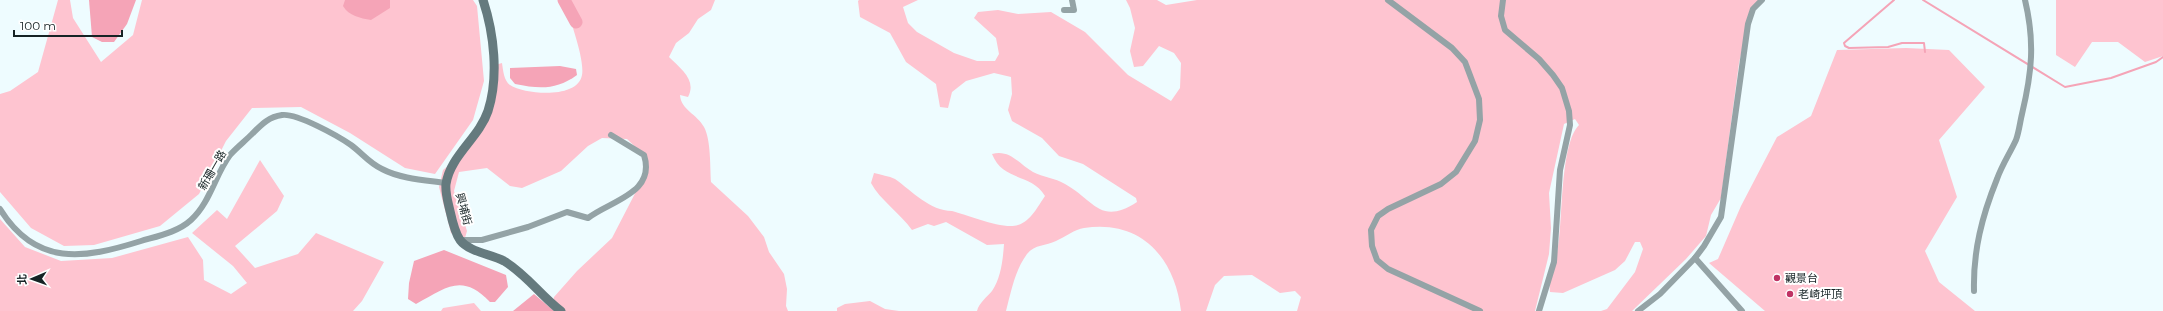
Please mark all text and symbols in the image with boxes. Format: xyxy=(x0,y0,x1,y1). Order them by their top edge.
scale bar xyxy=(14,12,122,38)
text: 100 m xyxy=(20,18,56,33)
street label: 新珊一路 xyxy=(195,147,229,193)
street label: 興埔街 xyxy=(453,191,475,227)
north arrow xyxy=(12,259,52,299)
place label: 觀景台 xyxy=(1785,271,1818,285)
marker: 觀景台 xyxy=(1772,273,1782,283)
text: 北 xyxy=(15,274,29,285)
place label: 老崎坪頂 xyxy=(1798,287,1842,301)
marker: 老崎坪頂 xyxy=(1785,289,1795,299)

